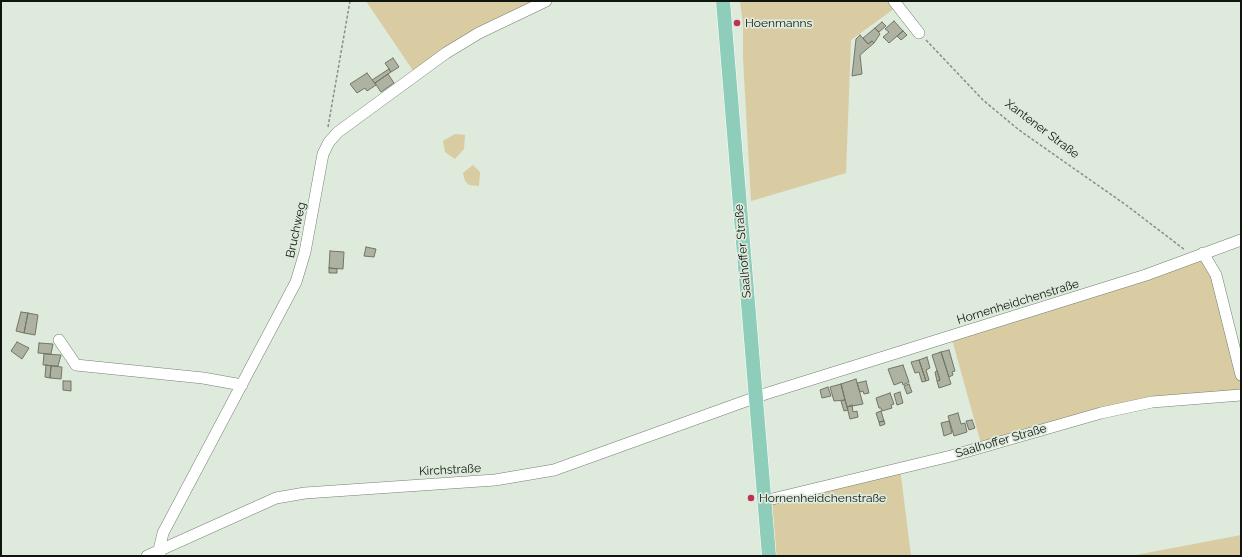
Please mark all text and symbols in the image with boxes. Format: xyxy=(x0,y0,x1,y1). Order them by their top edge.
place label: Hoenmanns xyxy=(745,16,812,30)
marker: Hoenmanns xyxy=(732,18,742,28)
street label: Xantener Straße xyxy=(1002,97,1082,161)
street label: Bruchweg xyxy=(283,201,309,259)
street label: Saalhoffer Straße xyxy=(732,203,754,299)
street label: Hornenheidchenstraße xyxy=(955,277,1081,327)
street label: Saalhoffer Straße xyxy=(954,421,1048,461)
street label: Kirchstraße xyxy=(419,461,481,479)
place label: Hornenheidchenstraße xyxy=(759,491,886,505)
marker: Hornenheidchenstraße xyxy=(746,493,756,503)

